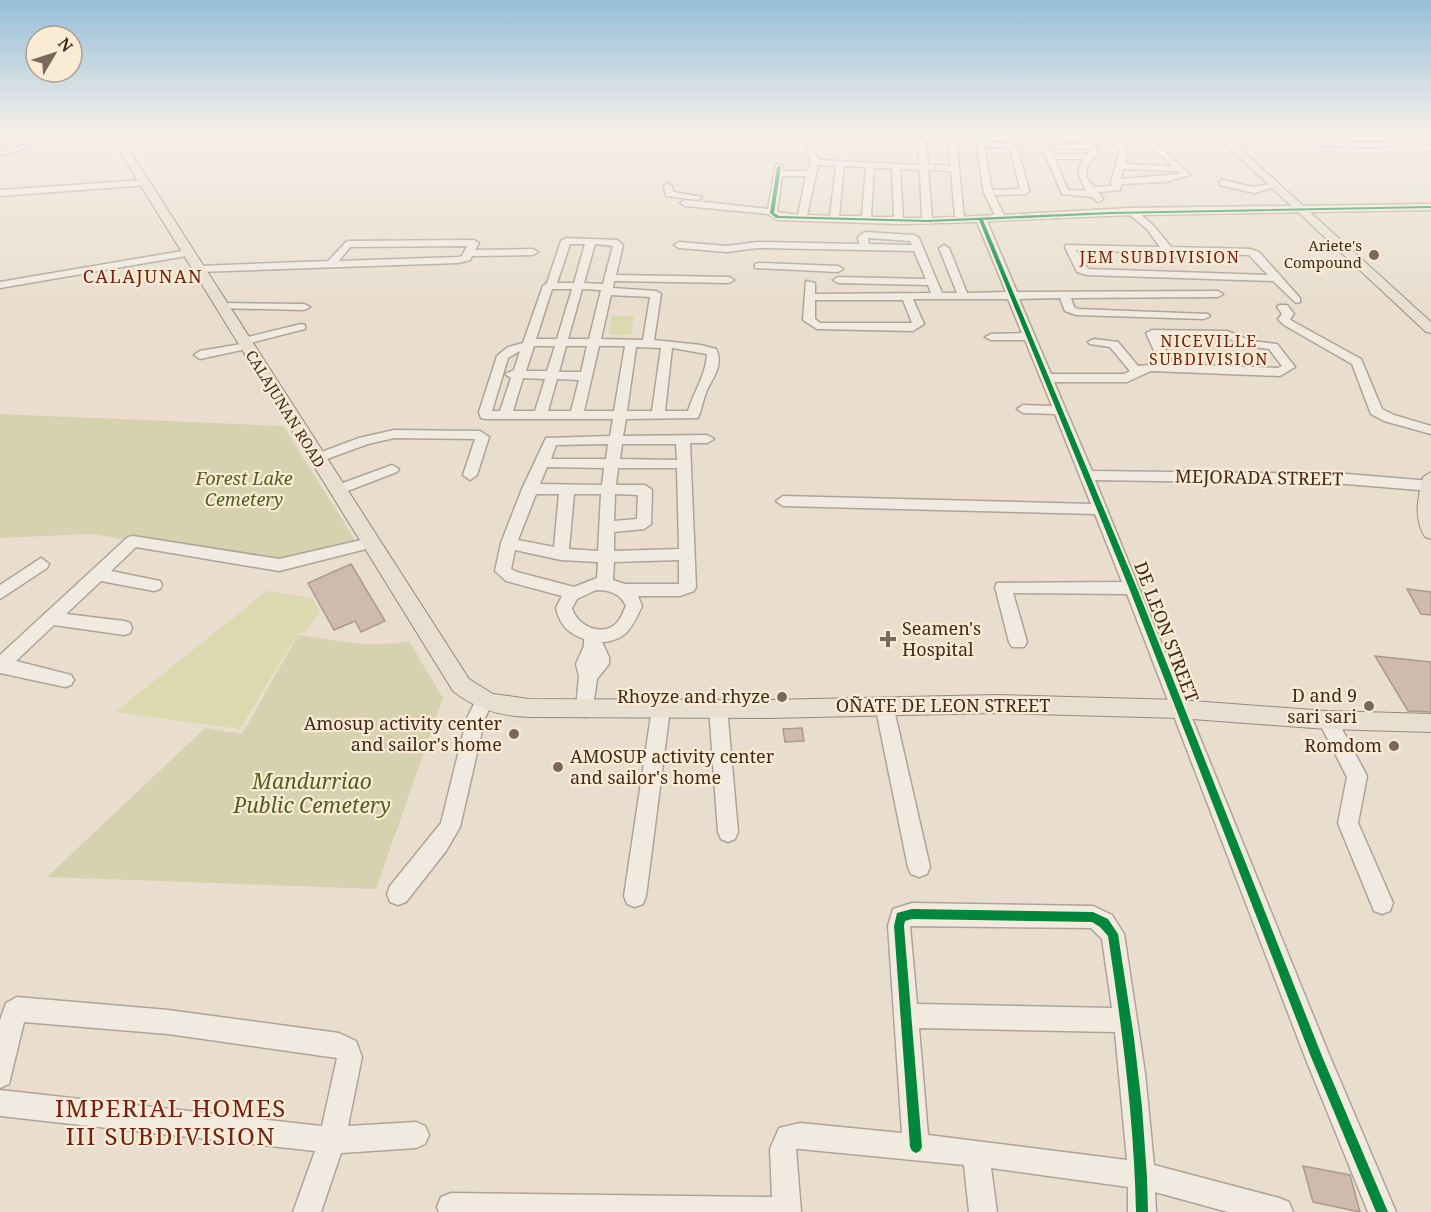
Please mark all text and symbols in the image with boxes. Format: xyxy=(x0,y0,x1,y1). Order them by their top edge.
north arrow xyxy=(24,24,84,84)
text: N xyxy=(53,33,78,57)
place label: Ariete's Compound xyxy=(1284,235,1362,272)
district label: JEM SUBDIVISION xyxy=(1079,246,1240,268)
marker: Ariete's Compound xyxy=(1367,248,1381,262)
district label: CALAJUNAN xyxy=(83,264,203,288)
district label: NICEVILLE SUBDIVISION xyxy=(1149,330,1269,370)
street label: CALAJUNAN ROAD xyxy=(242,346,330,471)
street label: MEJORADA STREET xyxy=(1175,464,1343,490)
park label: Forest Lake Cemetery xyxy=(194,466,293,511)
street label: DE LEON STREET xyxy=(1129,558,1205,705)
place label: Seamen's Hospital xyxy=(902,616,981,661)
marker: Seamen's Hospital xyxy=(879,630,897,648)
place label: D and 9 sari sari xyxy=(1287,683,1357,728)
place label: Rhoyze and rhyze xyxy=(617,684,770,708)
marker: Rhoyze and rhyze xyxy=(775,690,789,704)
street label: OÑATE DE LEON STREET xyxy=(836,693,1050,717)
marker: D and 9 sari sari xyxy=(1362,699,1376,713)
place label: Amosup activity center and sailor's home xyxy=(304,711,503,756)
marker: Amosup activity center and sailor's home xyxy=(507,727,521,741)
place label: Romdom xyxy=(1304,733,1382,757)
marker: Romdom xyxy=(1387,739,1401,753)
place label: AMOSUP activity center and sailor's home xyxy=(570,744,775,789)
marker: AMOSUP activity center and sailor's home xyxy=(551,760,565,774)
park label: Mandurriao Public Cemetery xyxy=(232,767,391,819)
district label: IMPERIAL HOMES III SUBDIVISION xyxy=(55,1091,287,1152)

